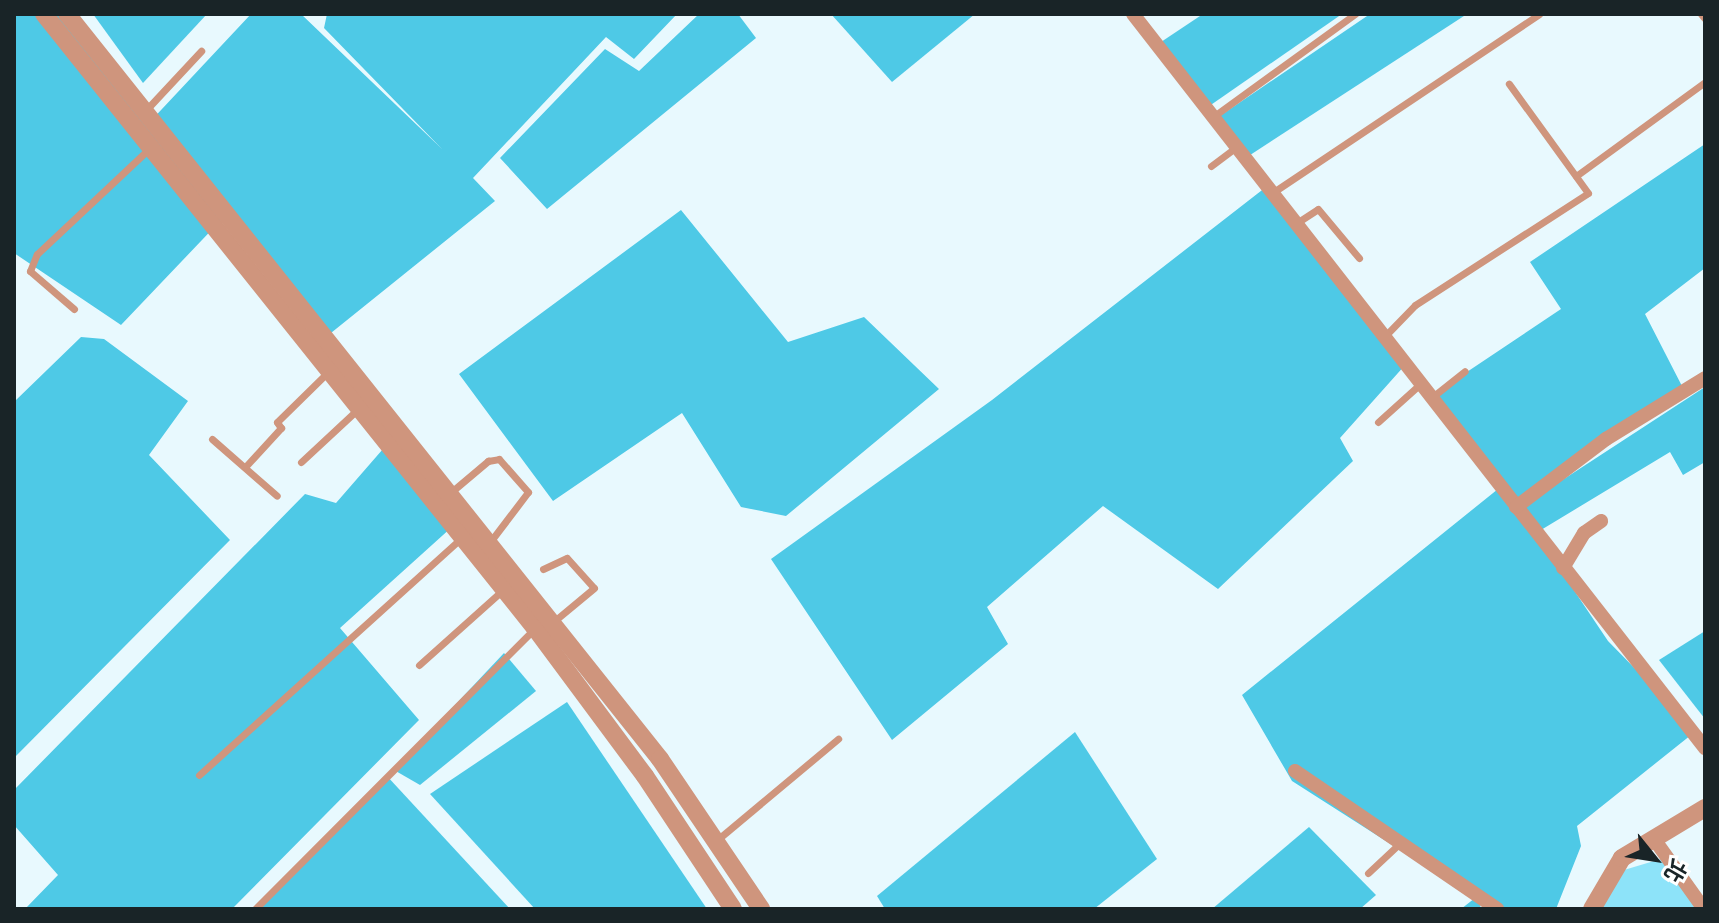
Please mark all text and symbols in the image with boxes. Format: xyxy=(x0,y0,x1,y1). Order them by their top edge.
north arrow xyxy=(1615,819,1695,899)
text: 北 xyxy=(1658,854,1693,888)

